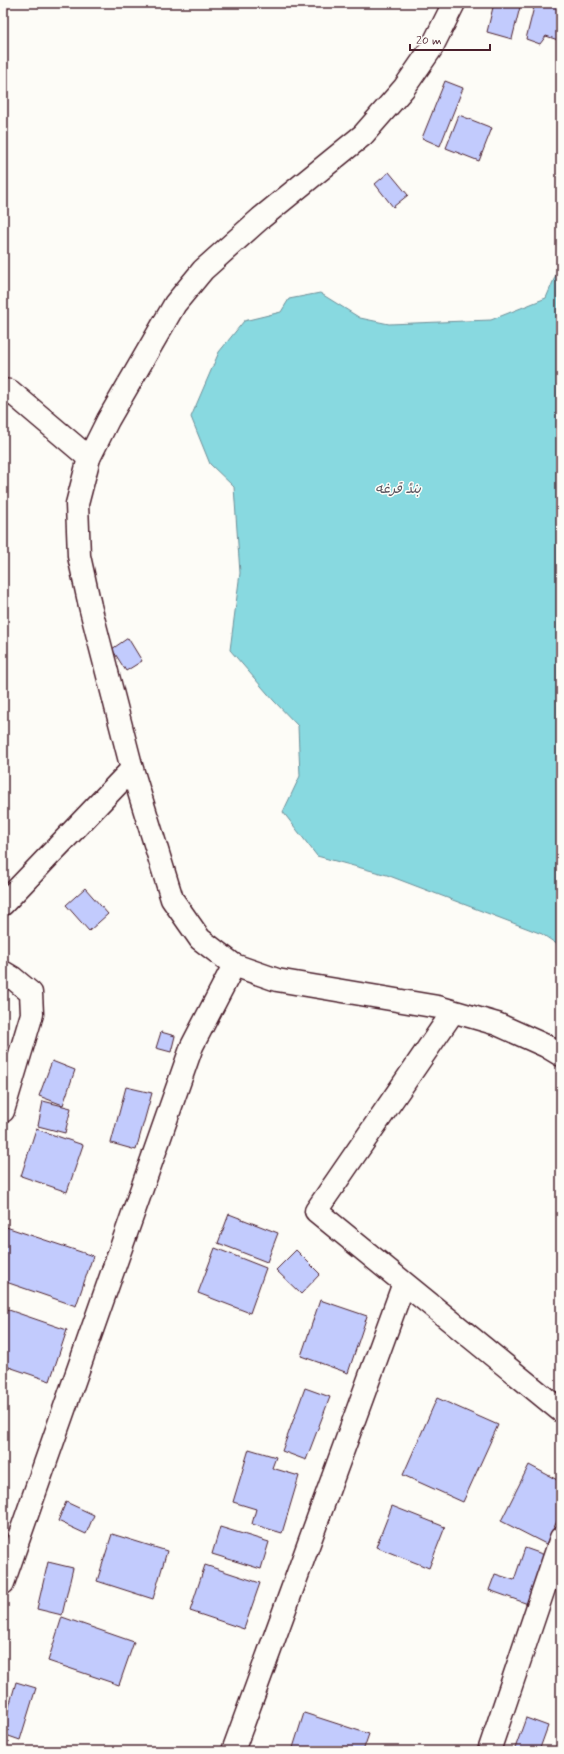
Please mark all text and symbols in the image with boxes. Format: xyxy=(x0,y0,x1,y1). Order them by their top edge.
scale bar xyxy=(410,26,490,52)
text: 20 m xyxy=(416,33,442,49)
water label: بندٔ قرغه xyxy=(375,480,422,498)

